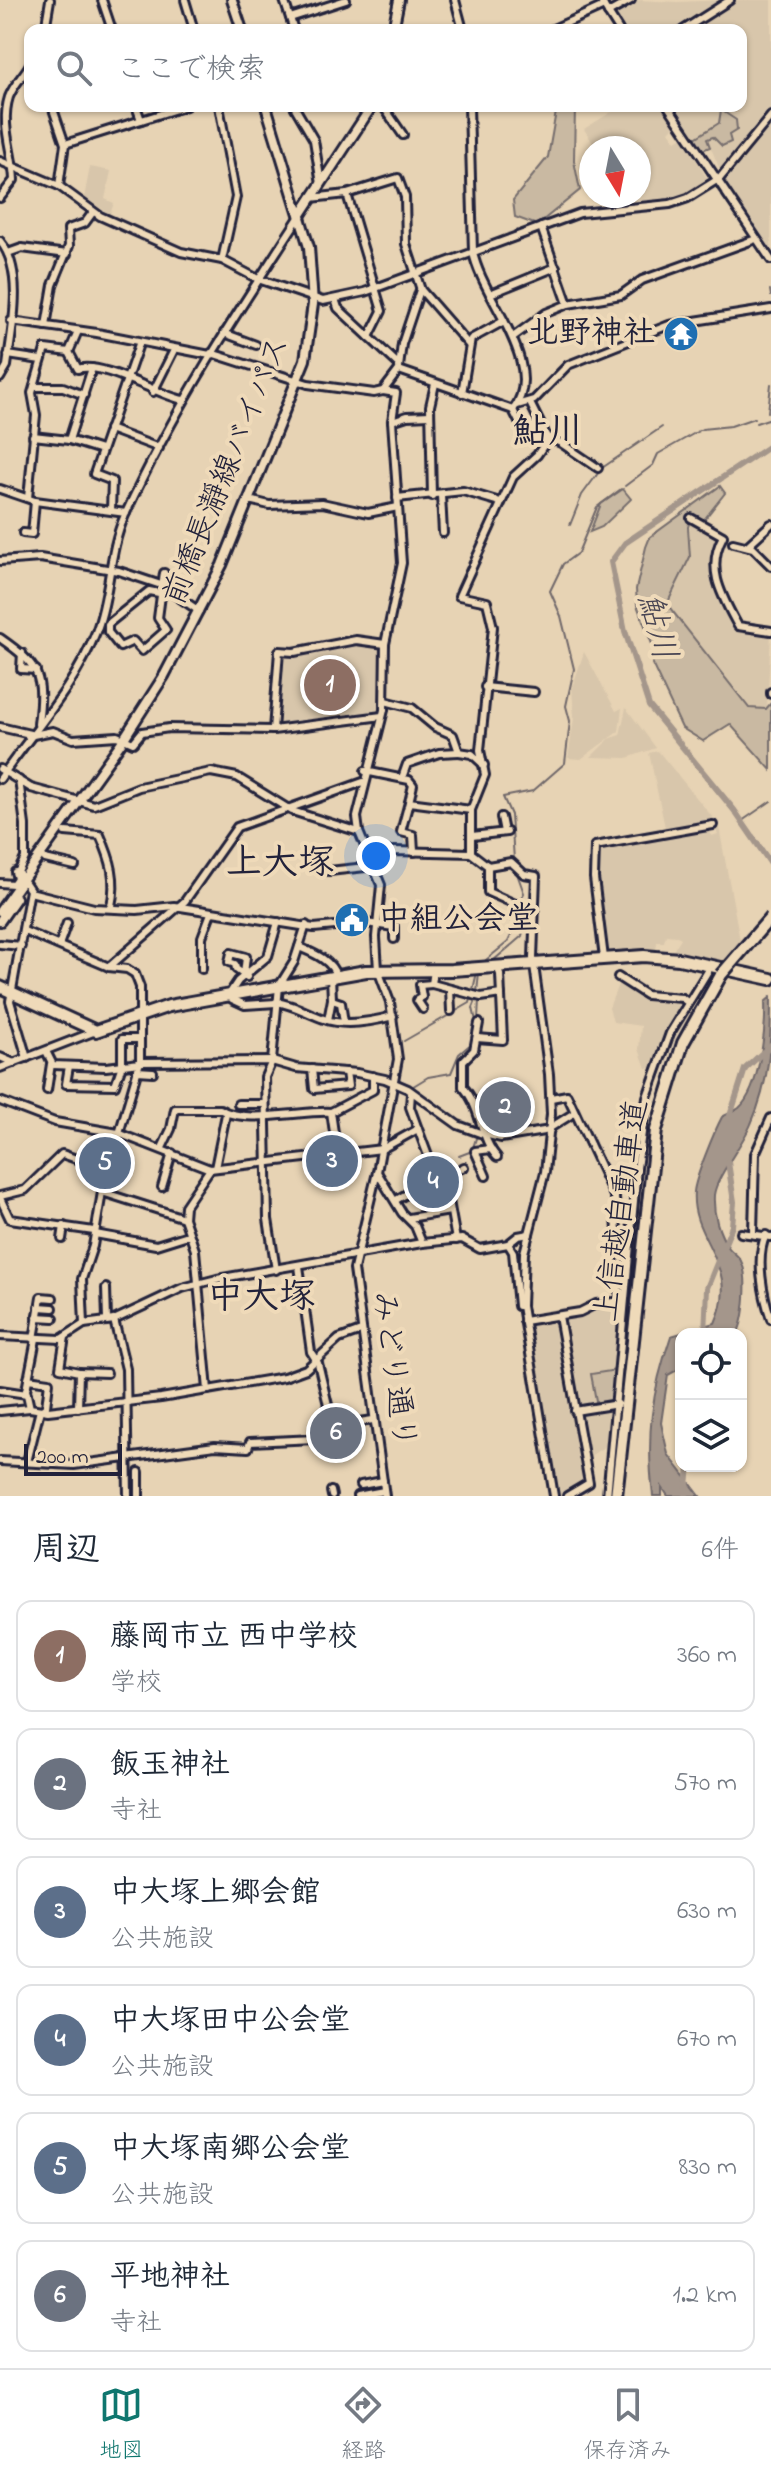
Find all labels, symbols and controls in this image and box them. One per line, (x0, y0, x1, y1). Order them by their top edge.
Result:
search box (24, 24, 747, 112)
icon: search (52, 46, 96, 90)
text: ここで検索 (116, 49, 266, 93)
north arrow (579, 136, 651, 208)
place label: 北野神社 (527, 311, 655, 358)
temple icon: 北野神社 (662, 315, 700, 353)
street label: 前橋長瀞線バイパス (152, 329, 304, 613)
district label: 鮎川 (512, 407, 584, 460)
water label: 鮎川 (622, 588, 688, 666)
pin: 1 (304, 655, 356, 715)
your location (356, 836, 396, 876)
district label: 上大塚 (226, 838, 334, 891)
place label: 中組公会堂 (378, 897, 538, 944)
public building icon: 中組公会堂 (333, 901, 371, 939)
pin: 2 (479, 1077, 531, 1137)
street label: 上信越自動車道 (584, 1097, 662, 1325)
pin: 3 (306, 1131, 358, 1191)
pin: 5 (79, 1133, 131, 1193)
pin: 4 (407, 1152, 459, 1212)
district label: 中大塚 (207, 1272, 315, 1325)
street label: みどり通り (358, 1288, 426, 1452)
map controls (675, 1328, 747, 1472)
button: locate (675, 1328, 747, 1400)
button: layers (675, 1400, 747, 1472)
pin: 6 (310, 1403, 362, 1463)
scale bar (24, 1440, 122, 1476)
text: 200 m (36, 1442, 89, 1474)
text: 周辺 (32, 1526, 100, 1576)
text: 6件 (702, 1532, 739, 1570)
text: 藤岡市立 西中学校 (110, 1616, 358, 1660)
text: 1 (56, 1637, 64, 1675)
text: 360 m (677, 1637, 737, 1675)
text: 学校 (110, 1665, 162, 1703)
text: 飯玉神社 (110, 1744, 230, 1788)
text: 2 (54, 1765, 66, 1803)
text: 570 m (674, 1765, 737, 1803)
text: 寺社 (110, 1793, 162, 1831)
text: 中大塚上郷会館 (110, 1872, 320, 1916)
text: 3 (55, 1893, 65, 1931)
text: 630 m (677, 1893, 737, 1931)
text: 公共施設 (110, 1921, 214, 1959)
text: 中大塚田中公会堂 (110, 2000, 350, 2044)
text: 4 (55, 2021, 65, 2059)
text: 670 m (677, 2021, 737, 2059)
text: 公共施設 (110, 2049, 214, 2087)
text: 中大塚南郷公会堂 (110, 2128, 350, 2172)
text: 5 (53, 2149, 67, 2187)
text: 830 m (679, 2149, 737, 2187)
text: 公共施設 (110, 2177, 214, 2215)
text: 平地神社 (110, 2256, 230, 2300)
text: 6 (54, 2277, 66, 2315)
text: 1.2 km (672, 2277, 737, 2315)
text: 寺社 (110, 2305, 162, 2343)
tab: 地図 (99, 2383, 143, 2468)
tab: 経路 (341, 2383, 386, 2468)
tab: 保存済み (584, 2383, 672, 2468)

